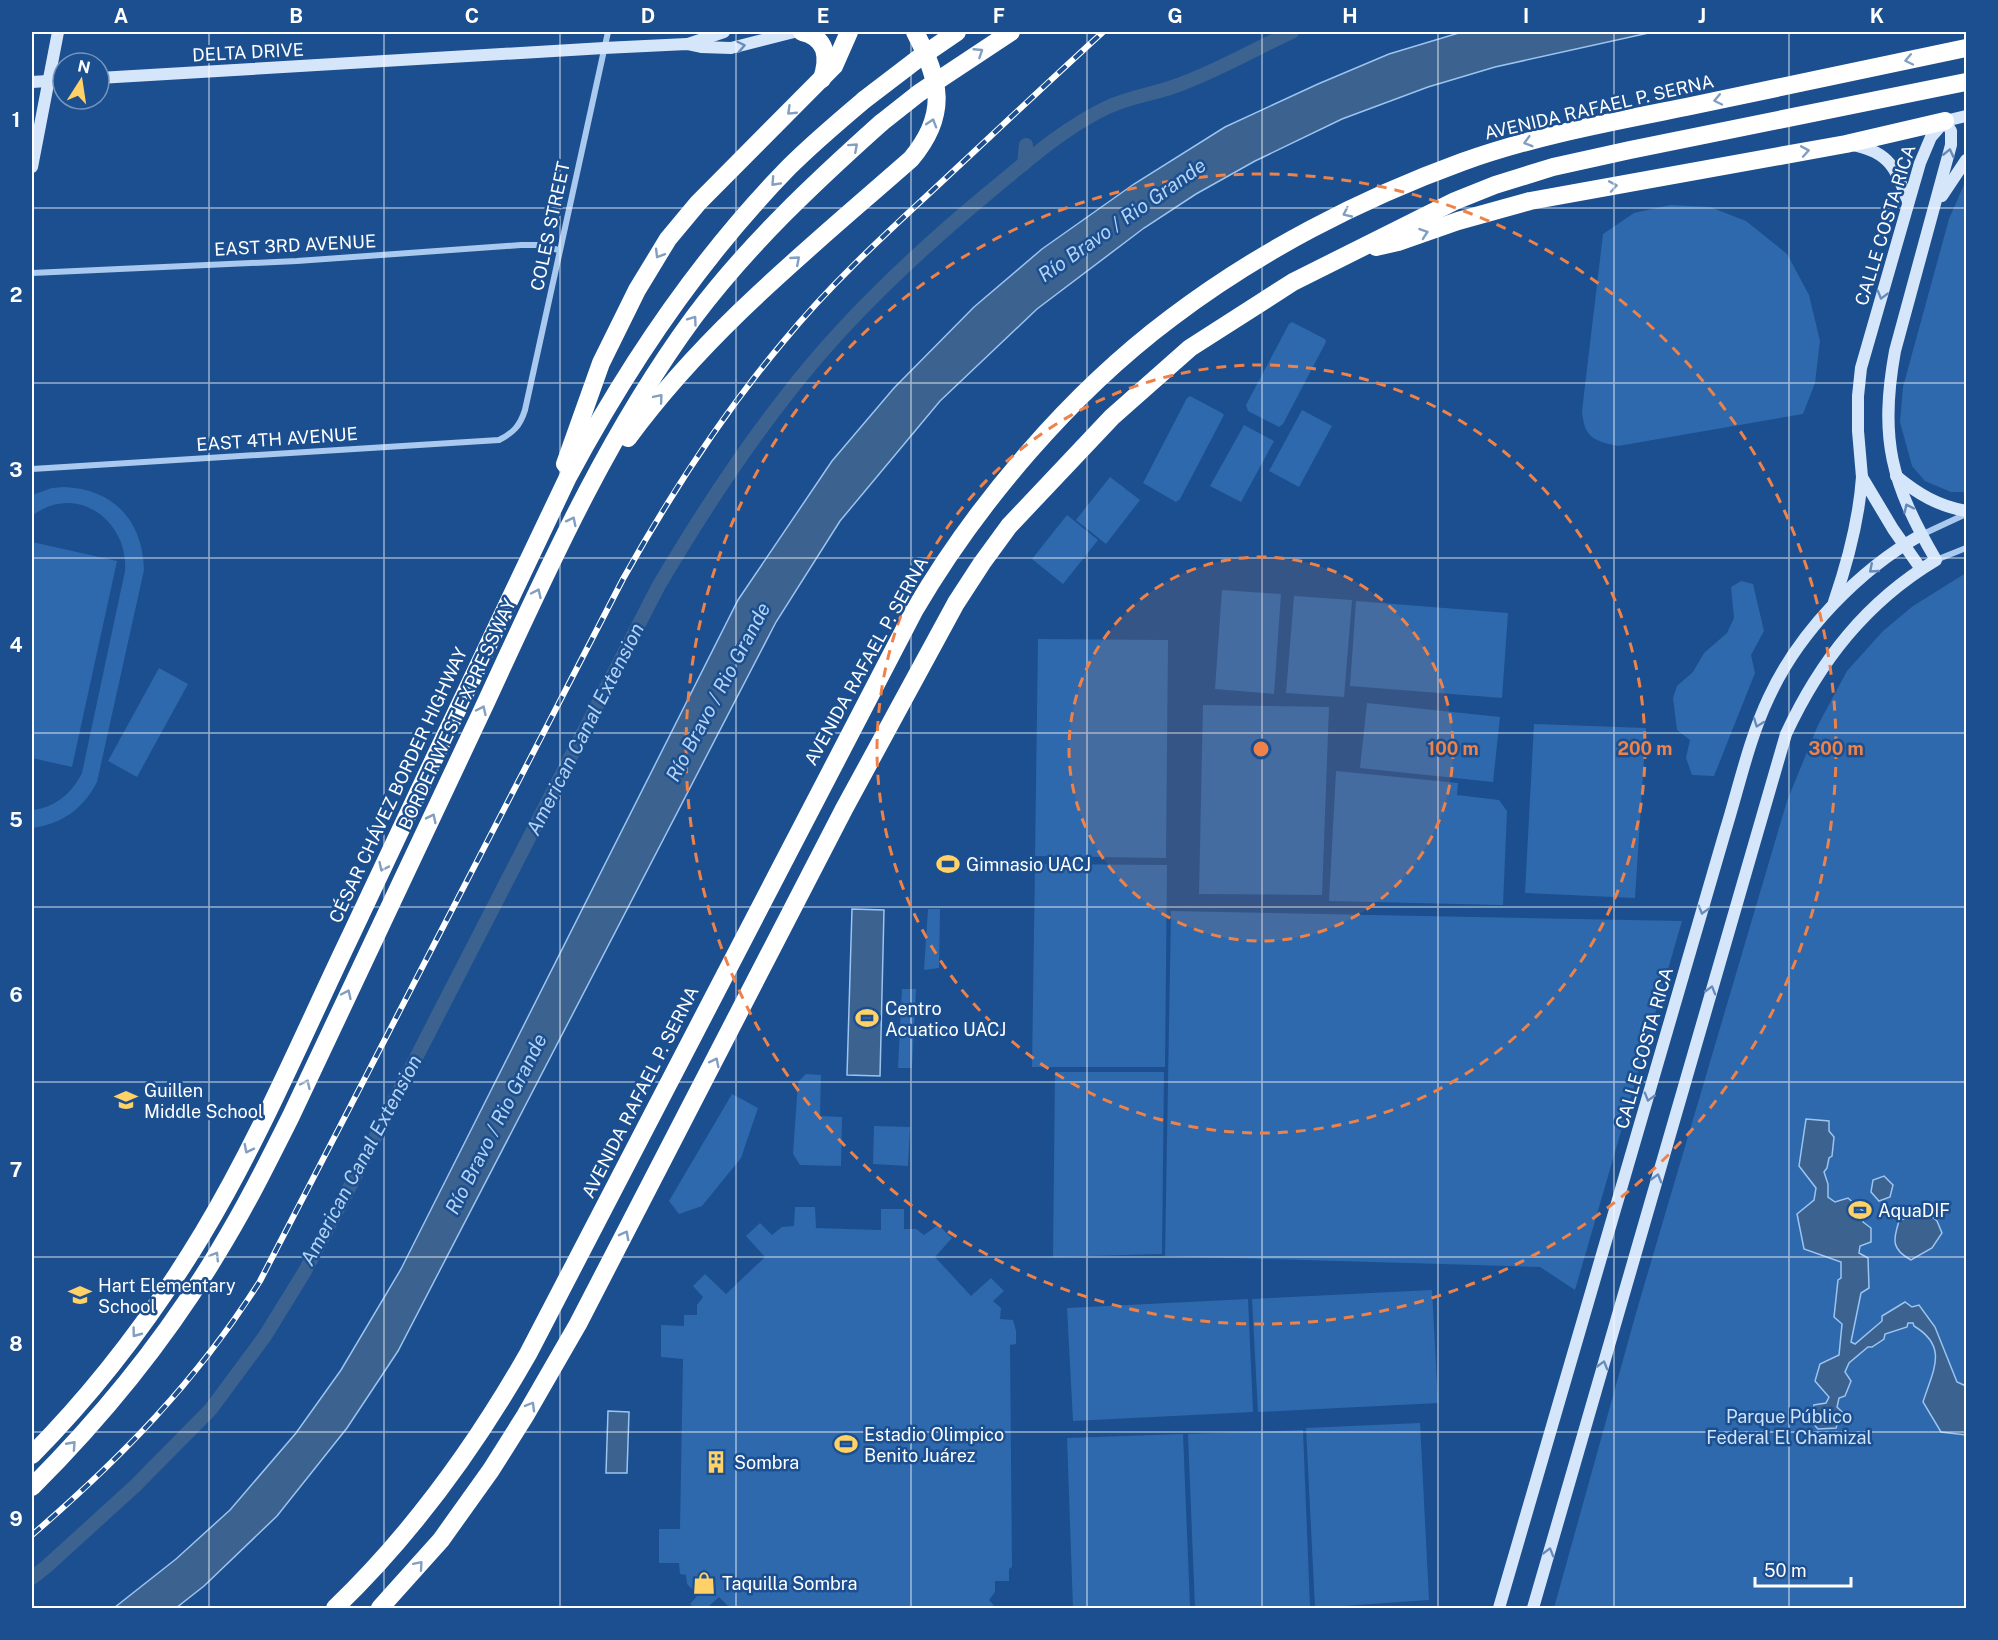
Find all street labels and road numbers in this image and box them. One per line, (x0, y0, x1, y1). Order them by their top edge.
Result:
street label: DELTA DRIVE (192, 39, 304, 65)
street label: AVENIDA RAFAEL P. SERNA (1482, 70, 1716, 144)
street label: CALLE COSTA RICA (1851, 142, 1920, 308)
street label: COLES STREET (526, 159, 574, 293)
street label: EAST 3RD AVENUE (213, 230, 377, 260)
street label: EAST 4TH AVENUE (196, 423, 358, 455)
street label: AVENIDA RAFAEL P. SERNA (800, 553, 932, 769)
street label: BORDER WEST EXPRESSWAY (394, 595, 520, 833)
street label: CÉSAR CHÁVEZ BORDER HIGHWAY (324, 643, 471, 926)
street label: CALLE COSTA RICA (1611, 965, 1677, 1131)
street label: AVENIDA RAFAEL P. SERNA (577, 982, 703, 1201)

